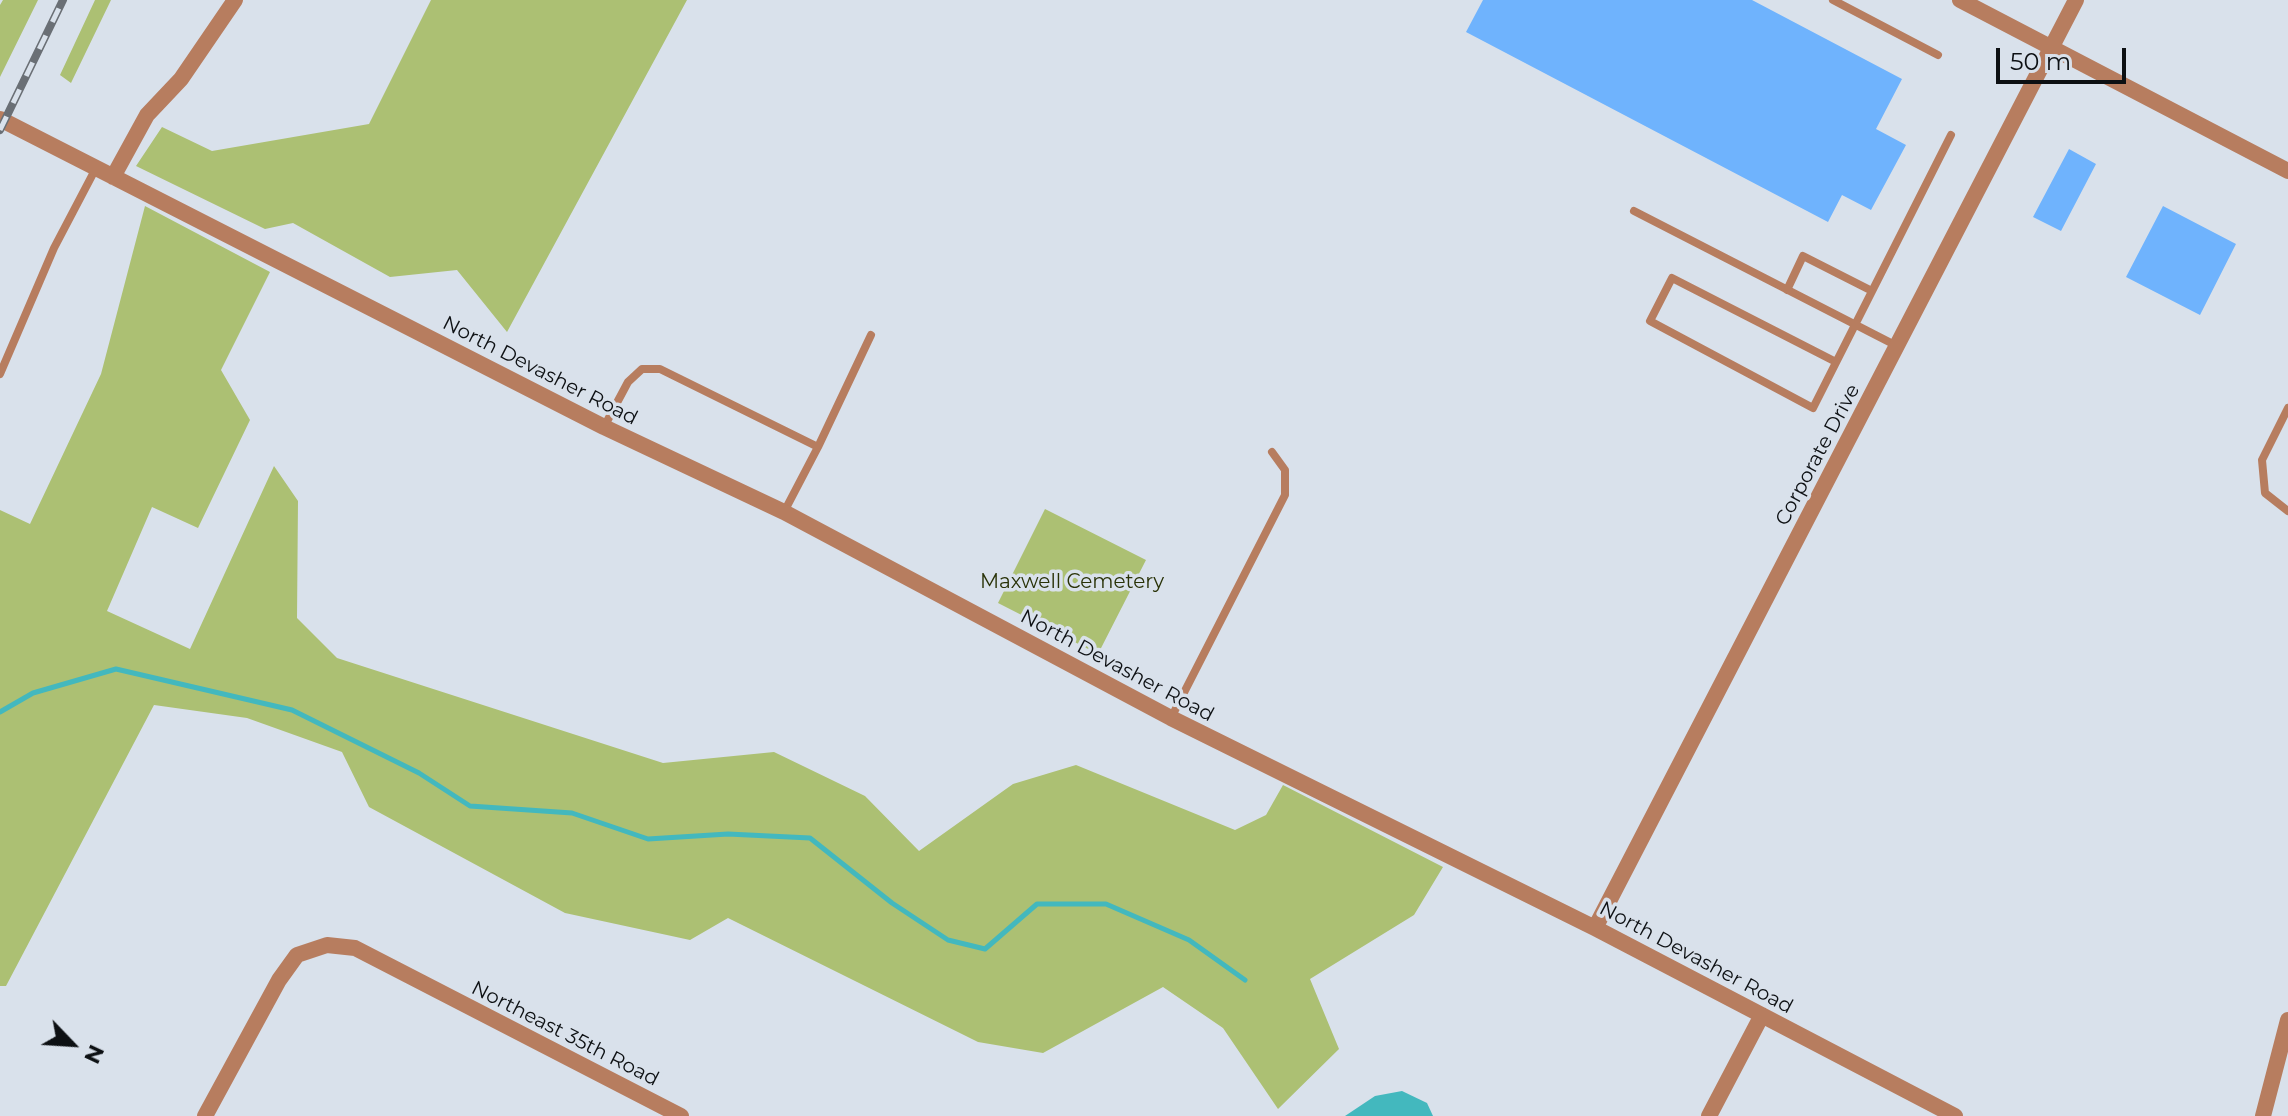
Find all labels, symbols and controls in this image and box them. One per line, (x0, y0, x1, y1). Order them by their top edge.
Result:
scale bar (2000, 32, 2130, 82)
text: 50 m (2010, 47, 2071, 76)
street label: North Devasher Road (439, 311, 641, 431)
street label: Corporate Drive (1771, 380, 1865, 530)
park label: Maxwell Cemetery (980, 570, 1164, 594)
street label: North Devasher Road (1016, 605, 1218, 727)
street label: North Devasher Road (1595, 897, 1797, 1019)
street label: Northeast 35th Road (467, 976, 663, 1092)
north arrow (32, 1004, 112, 1084)
text: N (78, 1041, 110, 1068)

